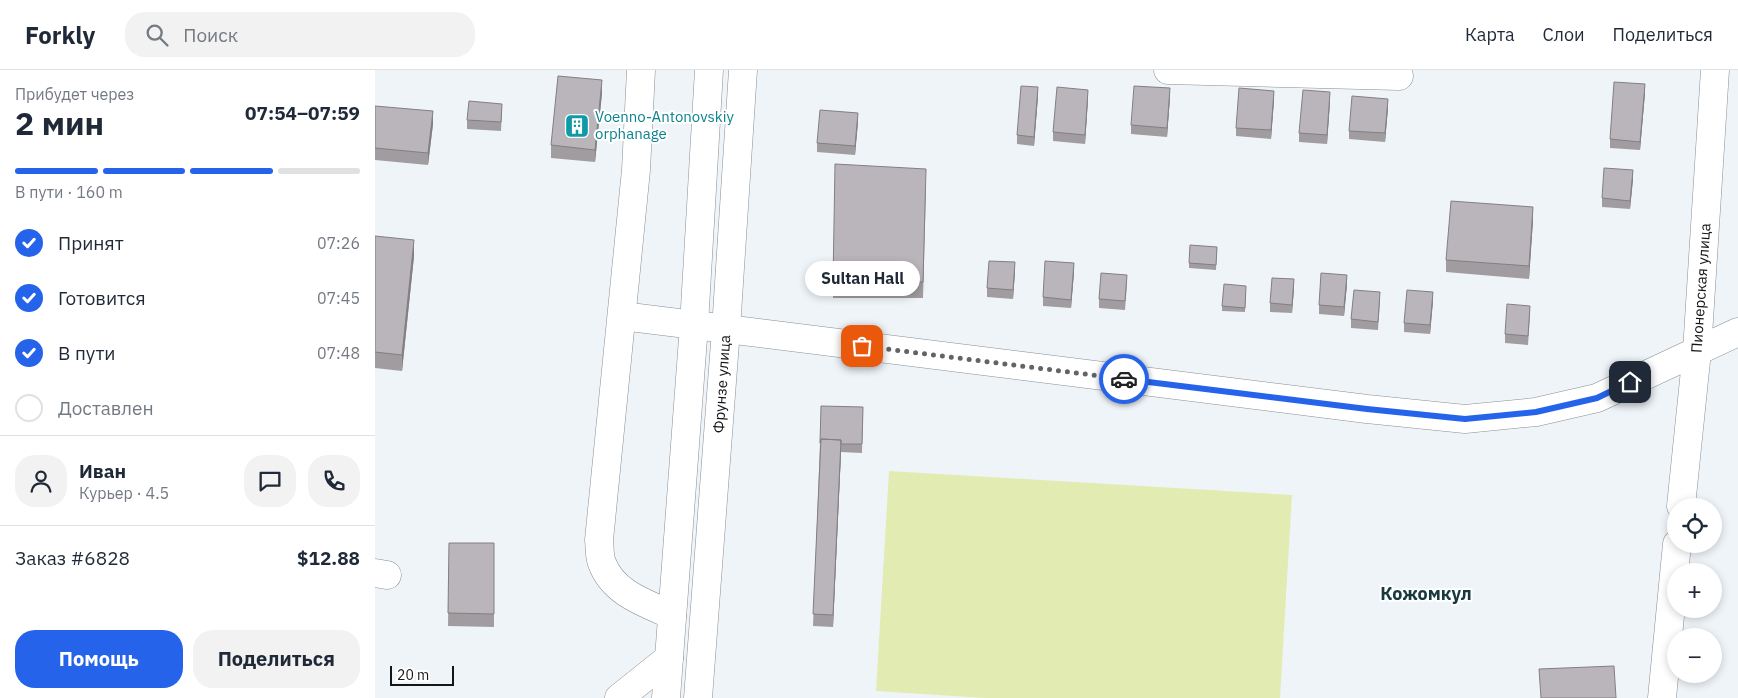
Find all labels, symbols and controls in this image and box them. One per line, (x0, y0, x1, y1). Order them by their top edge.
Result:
search box (125, 12, 475, 57)
text: Forkly (25, 19, 95, 51)
icon: search (143, 21, 171, 49)
text: Поиск (183, 23, 238, 47)
text: Карта (1465, 23, 1515, 46)
text: Слои (1543, 23, 1585, 46)
text: Поделиться (1613, 23, 1713, 46)
text: Прибудет через (15, 84, 134, 104)
text: 07:54–07:59 (245, 101, 360, 125)
text: 2 мин (15, 102, 104, 144)
place label: Voenno-Antonovskiy orphanage (595, 107, 734, 143)
building icon: Voenno-Antonovskiy orphanage (564, 113, 590, 139)
text: В пути · 160 m (15, 182, 123, 202)
street label: Пионерская улица (1686, 222, 1715, 354)
icon: check (15, 229, 43, 257)
text: Принят (58, 231, 124, 255)
text: 07:26 (317, 233, 360, 253)
callout: Sultan Hall (805, 261, 919, 296)
text: Sultan Hall (821, 268, 904, 288)
icon: check (15, 284, 43, 312)
text: Готовится (58, 286, 146, 310)
text: 07:45 (317, 288, 360, 308)
pin (841, 325, 883, 367)
icon: bag (848, 332, 876, 360)
street label: Фрунзе улица (709, 334, 734, 434)
icon: check (15, 339, 43, 367)
text: В пути (58, 341, 116, 365)
text: 07:48 (317, 343, 360, 363)
courier (1099, 354, 1149, 404)
pin (1609, 361, 1651, 403)
icon: car (1110, 365, 1138, 393)
icon: home (1616, 368, 1644, 396)
text: Доставлен (58, 396, 154, 420)
button: person (15, 455, 67, 507)
button: chat (244, 455, 296, 507)
button: phone (308, 455, 360, 507)
text: Иван (79, 459, 126, 483)
text: Курьер · 4.5 (79, 483, 169, 503)
map controls (1667, 498, 1722, 683)
button: locate (1667, 498, 1722, 553)
text: Заказ #6828 (15, 546, 130, 570)
text: $12.88 (297, 546, 360, 570)
button: + (1667, 563, 1722, 618)
district label: Кожомкул (1380, 582, 1472, 605)
button: − (1667, 628, 1722, 683)
button: Помощь (15, 630, 183, 688)
button: Поделиться (193, 630, 360, 688)
scale bar (390, 663, 454, 686)
text: 20 m (397, 666, 429, 684)

